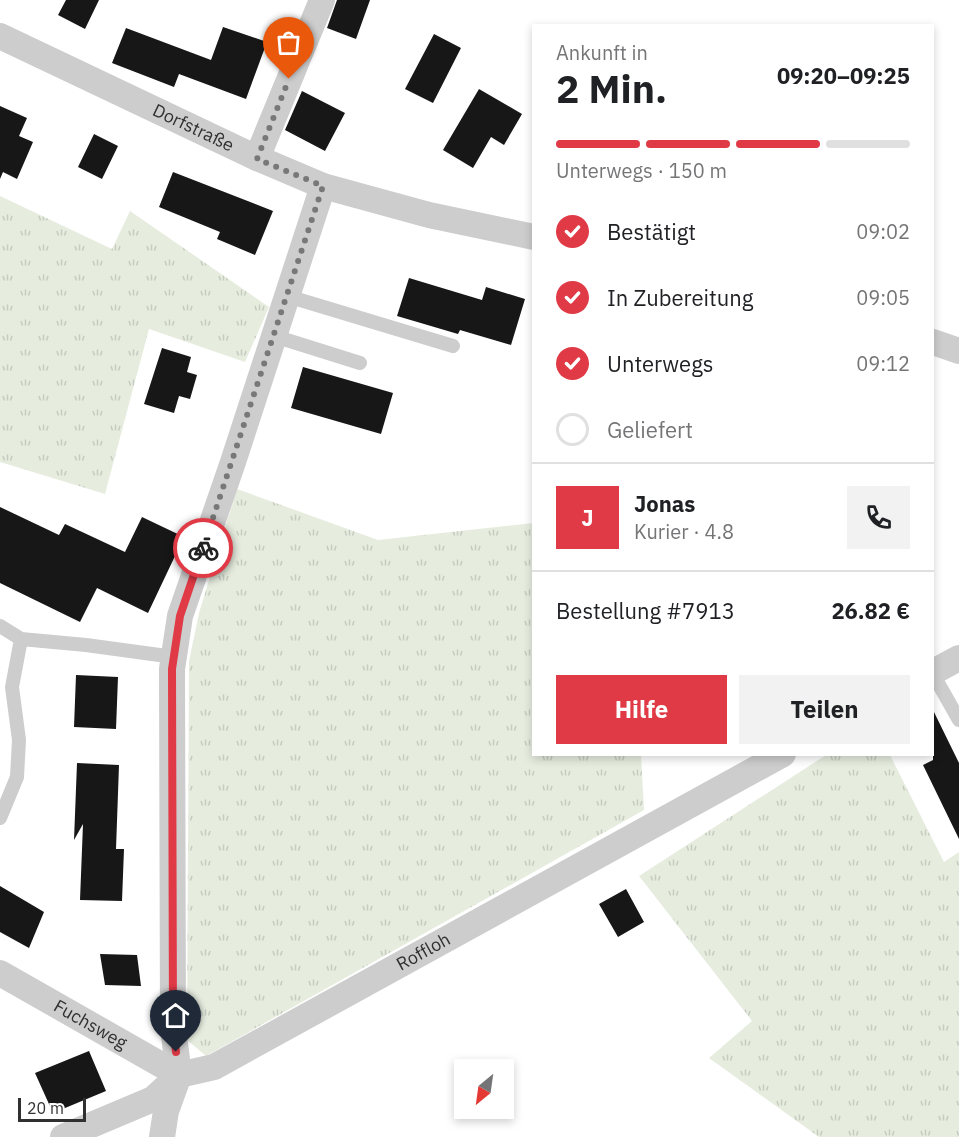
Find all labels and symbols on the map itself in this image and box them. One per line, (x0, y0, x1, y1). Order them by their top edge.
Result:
pin (263, 17, 314, 79)
street label: Dorfstraße (149, 98, 238, 156)
courier (173, 518, 233, 578)
street label: Roffloh (392, 927, 454, 975)
pin (150, 990, 201, 1052)
street label: Fuchsweg (50, 994, 132, 1054)
north arrow (454, 1059, 514, 1119)
scale bar (18, 1095, 86, 1122)

